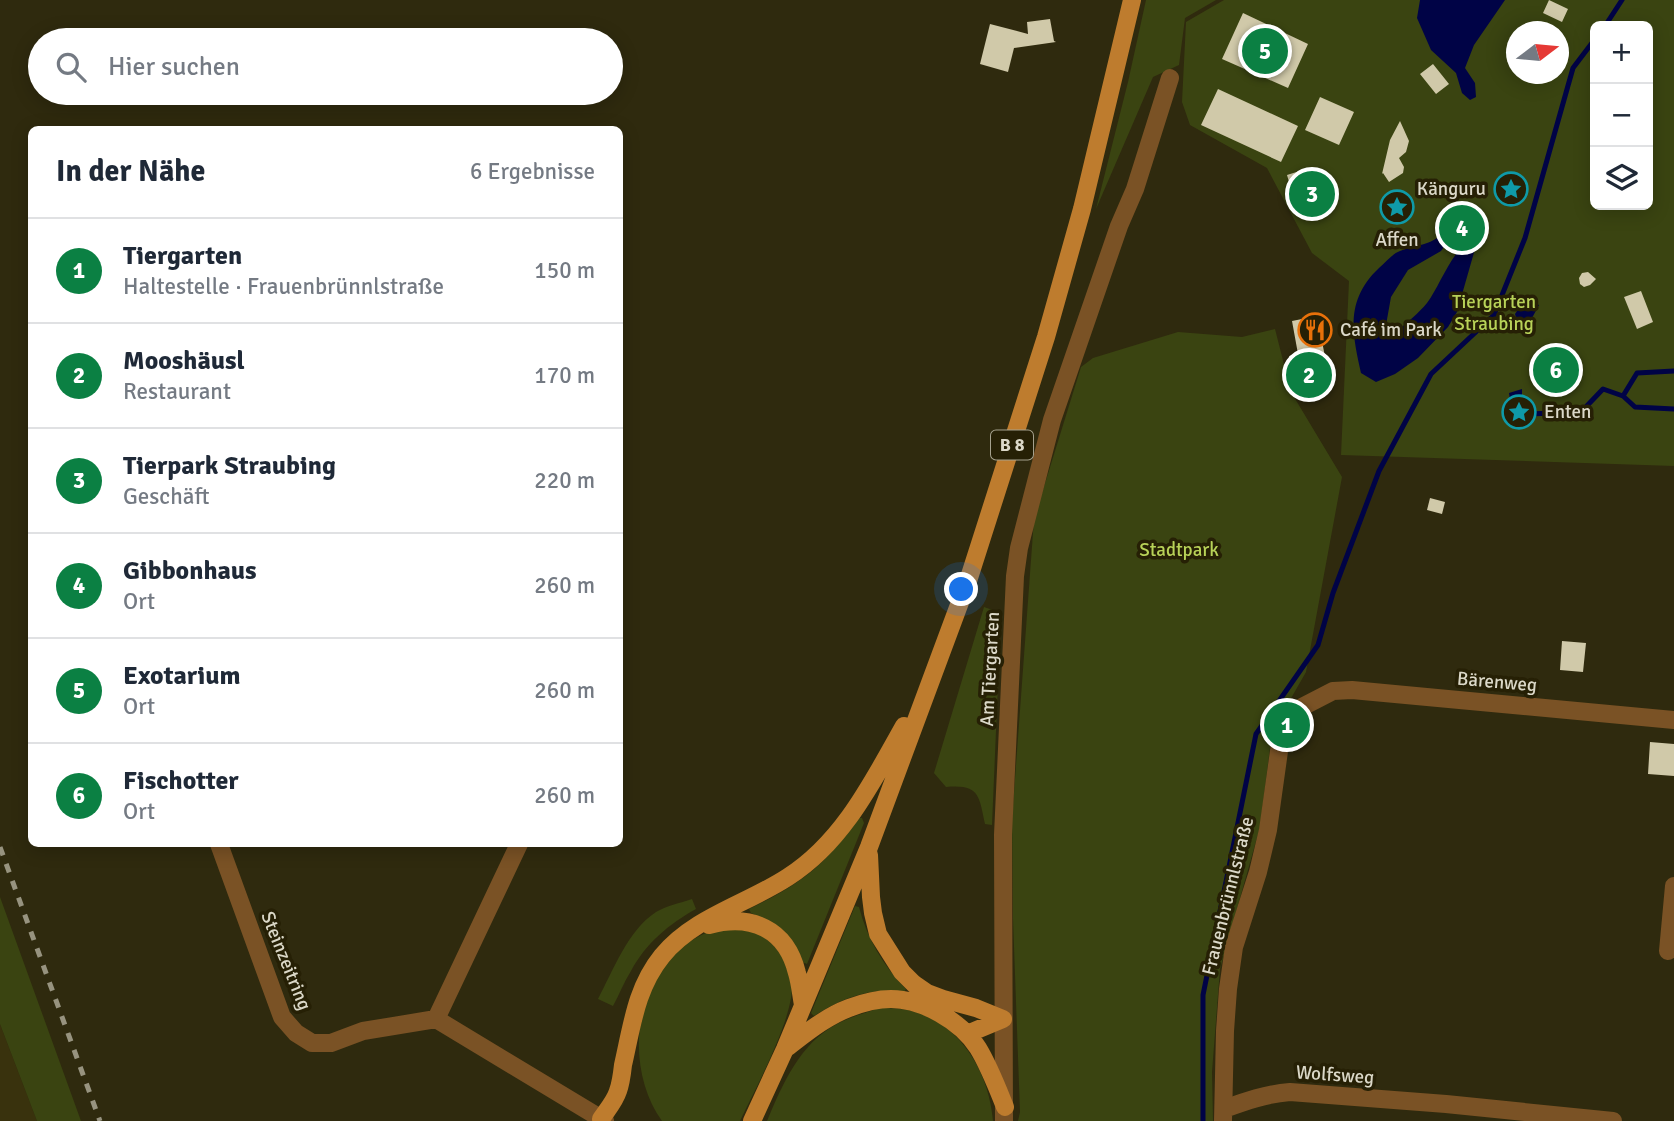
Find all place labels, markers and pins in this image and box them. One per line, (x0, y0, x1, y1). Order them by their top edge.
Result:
pin: 5 (1242, 25, 1288, 77)
pin: 3 (1289, 168, 1335, 220)
place icon: Känguru (1492, 170, 1530, 208)
place label: Känguru (1417, 177, 1486, 201)
place icon: Affen (1378, 188, 1416, 226)
pin: 4 (1439, 202, 1485, 254)
place label: Affen (1375, 228, 1419, 252)
restaurant icon: Café im Park (1296, 311, 1334, 349)
place label: Café im Park (1340, 318, 1442, 342)
pin: 6 (1533, 344, 1579, 396)
pin: 2 (1286, 349, 1332, 401)
place icon: Enten (1500, 393, 1538, 431)
place label: Enten (1544, 400, 1591, 424)
pin: 1 (1264, 699, 1310, 751)

